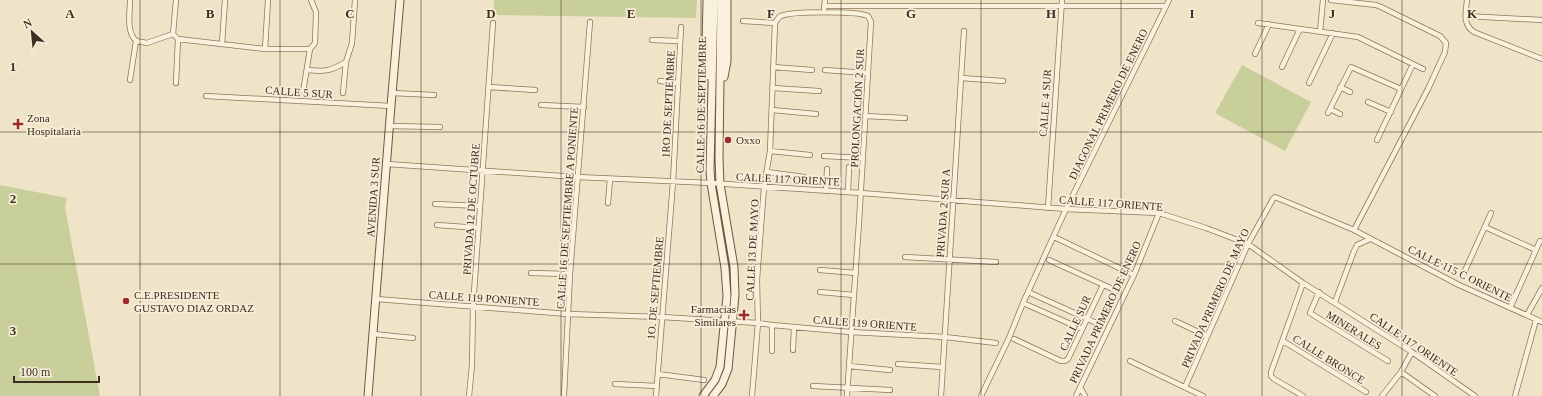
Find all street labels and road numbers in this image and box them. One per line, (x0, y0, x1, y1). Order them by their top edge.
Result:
street label: DIAGONAL PRIMERO DE ENERO (1066, 27, 1150, 181)
street label: CALLE 16 DE SEPTIEMBRE (694, 36, 708, 173)
street label: PROLONGACIÓN 2 SUR (848, 48, 866, 168)
street label: 1RO DE SEPTIEMBRE (659, 49, 677, 158)
street label: CALLE 4 SUR (1037, 68, 1053, 137)
street label: CALLE 5 SUR (265, 84, 334, 100)
street label: CALLE 16 DE SEPTIEMBRE A PONIENTE (554, 106, 580, 309)
street label: PRIVADA 12 DE OCTUBRE (460, 142, 482, 275)
street label: AVENIDA 3 SUR (364, 156, 382, 238)
street label: PRIVADA 2 SUR A (934, 168, 952, 258)
street label: CALLE 117 ORIENTE (736, 170, 841, 188)
street label: CALLE 117 ORIENTE (1059, 193, 1164, 213)
street label: CALLE 13 DE MAYO (743, 199, 761, 301)
street label: PRIVADA PRIMERO DE MAYO (1179, 226, 1251, 370)
street label: 1O. DE SEPTIEMBRE (645, 236, 666, 340)
street label: PRIVADA PRIMERO DE ENERO (1067, 239, 1143, 385)
street label: CALLE 115 C ORIENTE (1406, 243, 1514, 304)
street label: CALLE 119 PONIENTE (428, 288, 540, 308)
street label: CALLE SUR (1057, 293, 1093, 353)
street label: MINERALES (1324, 308, 1384, 352)
street label: CALLE 117 ORIENTE (1368, 310, 1461, 378)
street label: CALLE 119 ORIENTE (813, 313, 918, 333)
street label: CALLE BRONCE (1291, 332, 1368, 386)

